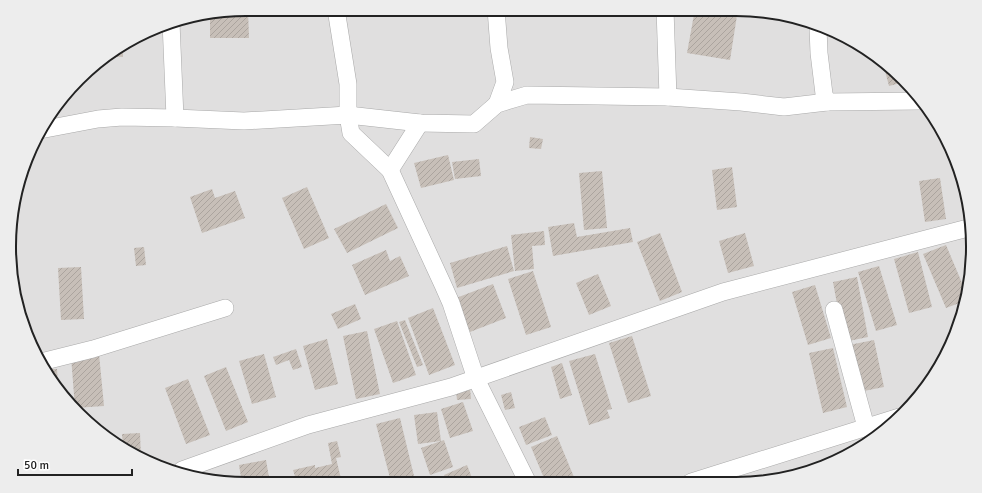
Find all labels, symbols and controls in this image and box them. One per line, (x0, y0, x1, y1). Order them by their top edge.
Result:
scale bar (18, 451, 132, 477)
text: 50 m (24, 458, 49, 473)

